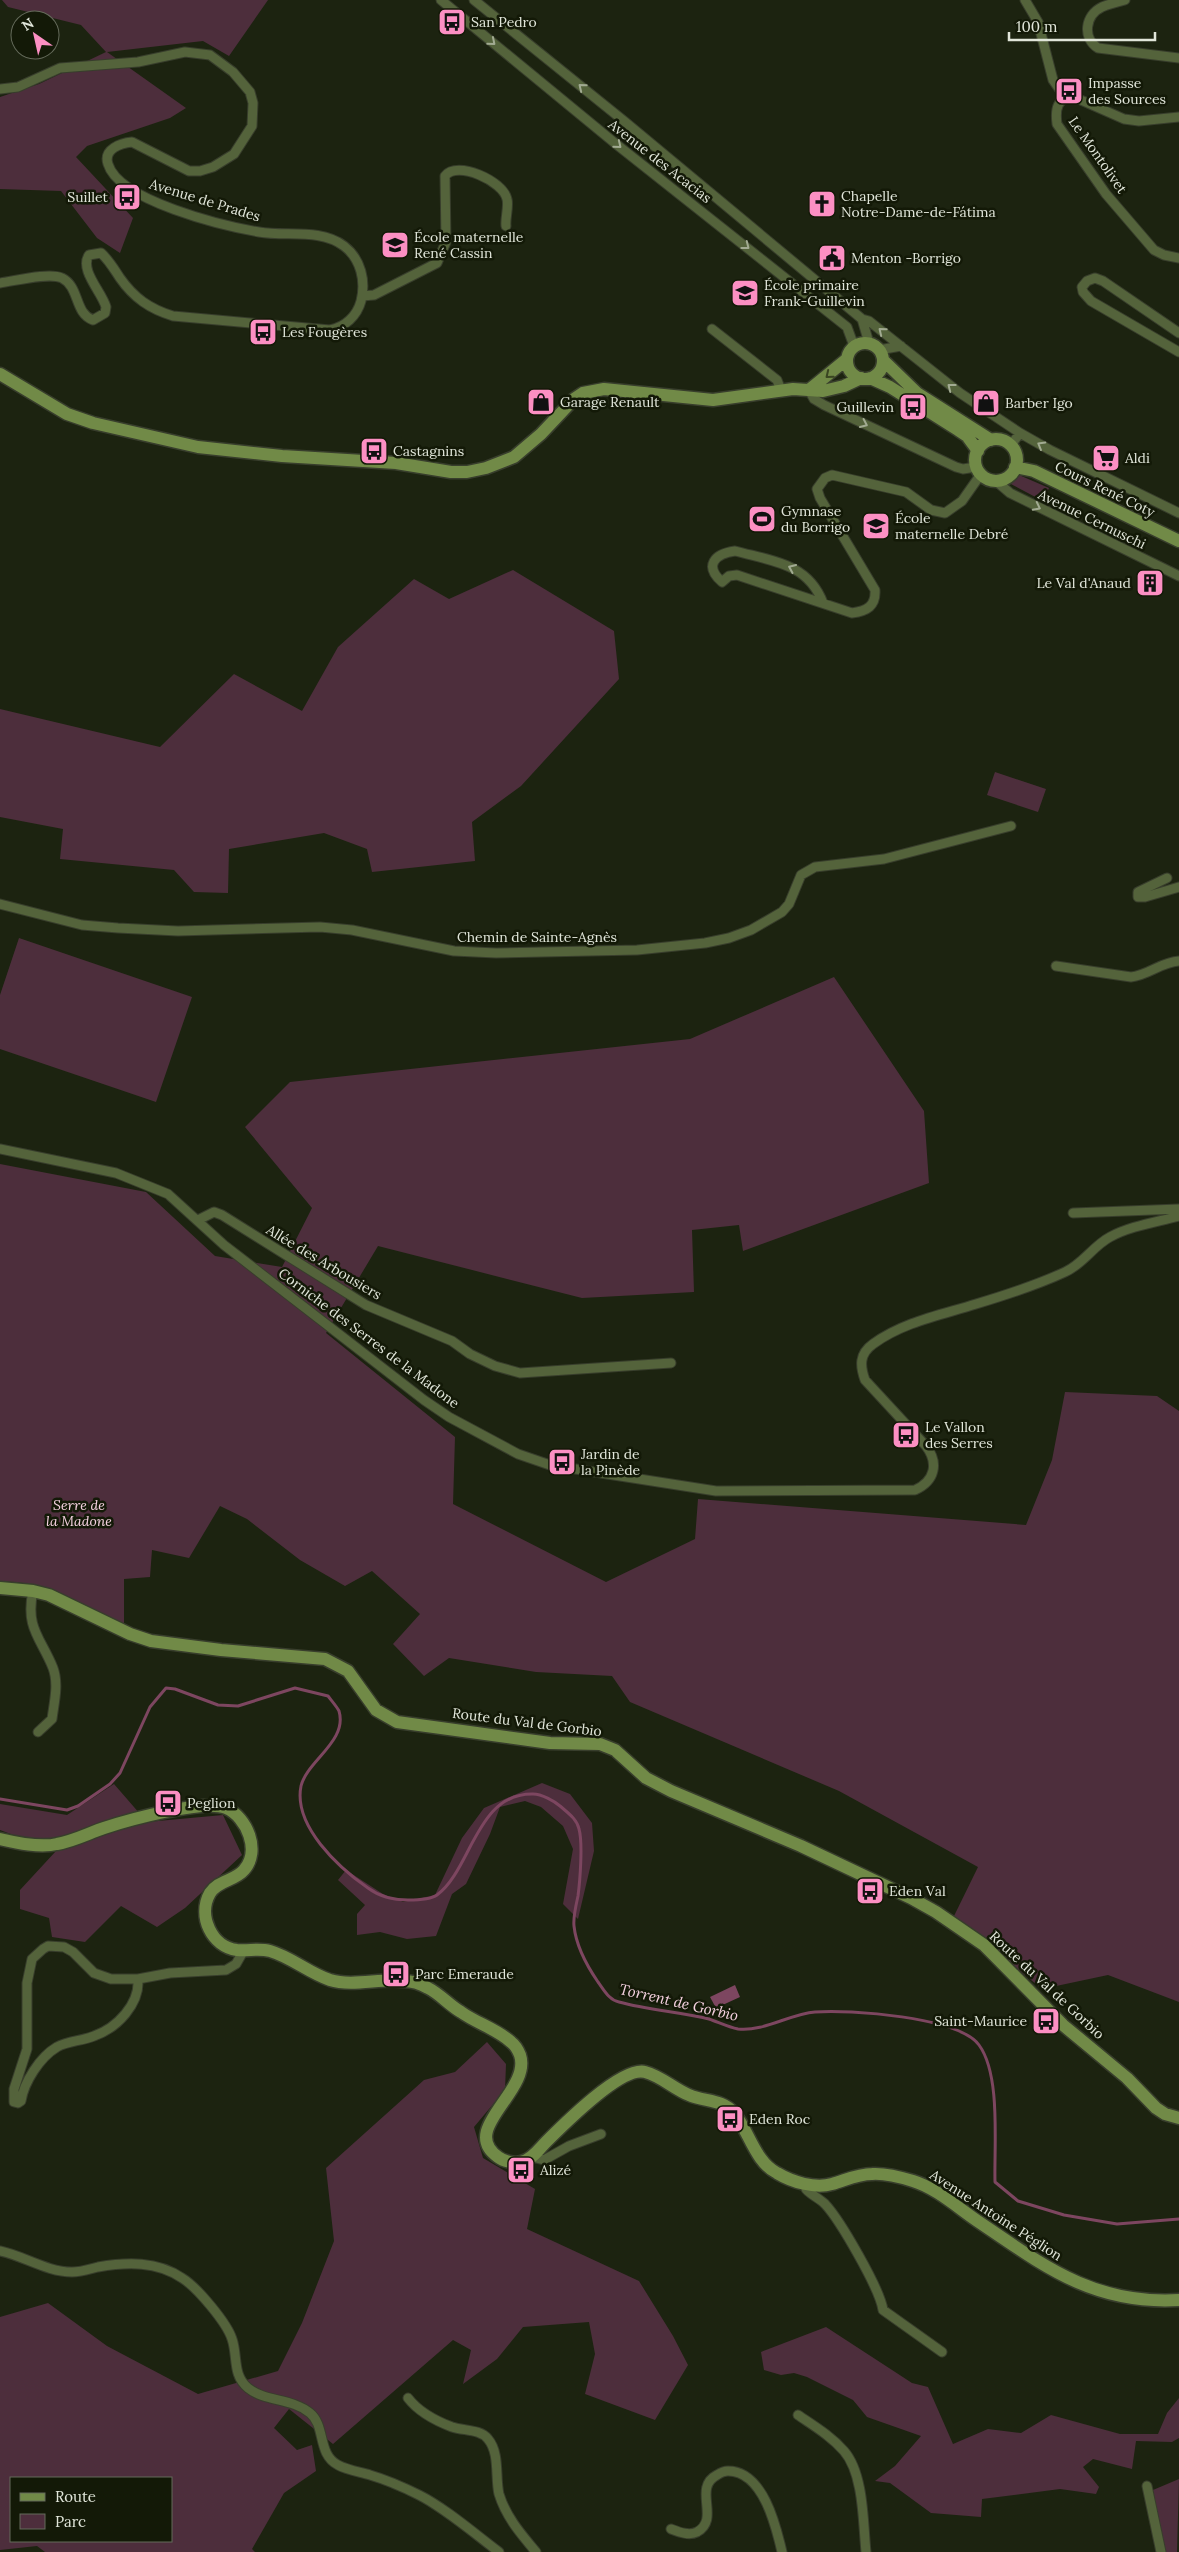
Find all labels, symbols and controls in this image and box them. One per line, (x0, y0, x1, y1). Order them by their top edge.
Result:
bus stop icon: San Pedro (437, 7, 467, 37)
north arrow (10, 10, 60, 60)
scale bar (1009, 10, 1155, 42)
place label: San Pedro (471, 13, 537, 31)
text: N (18, 14, 37, 35)
text: 100 m (1016, 17, 1057, 36)
one-way arrow (487, 37, 496, 46)
place label: Impasse des Sources (1088, 74, 1166, 108)
bus stop icon: Impasse des Sources (1054, 76, 1084, 106)
one-way arrow (579, 84, 588, 92)
street label: Le Montolivet (1065, 113, 1131, 197)
street label: Avenue des Acacias (604, 115, 715, 207)
one-way arrow (612, 140, 621, 148)
street label: Avenue de Prades (146, 174, 263, 225)
bus stop icon: Suillet (112, 182, 142, 212)
place label: Chapelle Notre-Dame-de-Fátima (841, 187, 996, 221)
place label: Suillet (67, 188, 109, 206)
church icon: Chapelle Notre-Dame-de-Fátima (807, 189, 837, 219)
place label: École maternelle René Cassin (414, 228, 524, 262)
school or university icon: École maternelle René Cassin (380, 230, 410, 260)
one-way arrow (740, 240, 749, 249)
public building icon: Menton -Borrigo (817, 243, 847, 273)
place label: Menton -Borrigo (851, 249, 961, 267)
place label: École primaire Frank-Guillevin (764, 276, 865, 310)
school or university icon: École primaire Frank-Guillevin (730, 278, 760, 308)
bus stop icon: Les Fougères (248, 317, 278, 347)
place label: Les Fougères (282, 323, 367, 341)
one-way arrow (879, 329, 888, 337)
one-way arrow (825, 369, 834, 378)
one-way arrow (948, 384, 957, 392)
shop icon: Garage Renault (526, 387, 556, 417)
shop icon: Barber Igo (971, 388, 1001, 418)
bus stop icon: Guillevin (898, 392, 928, 422)
place label: Garage Renault (560, 393, 660, 411)
place label: Barber Igo (1005, 394, 1073, 412)
place label: Guillevin (836, 398, 894, 416)
one-way arrow (859, 418, 868, 429)
bus stop icon: Castagnins (359, 436, 389, 466)
place label: Castagnins (393, 442, 464, 460)
one-way arrow (1037, 442, 1046, 452)
supermarket icon: Aldi (1091, 443, 1121, 473)
place label: Aldi (1124, 449, 1150, 467)
street label: Cours René Coty (1052, 457, 1159, 521)
street label: Avenue Cernuschi (1034, 485, 1149, 553)
one-way arrow (1032, 501, 1041, 511)
place label: Gymnase du Borrigo (781, 502, 850, 536)
sports icon: Gymnase du Borrigo (747, 504, 777, 534)
place label: École maternelle Debré (895, 509, 1009, 543)
school or university icon: École maternelle Debré (861, 511, 891, 541)
one-way arrow (788, 564, 797, 575)
building icon: Le Val d'Anaud (1135, 568, 1165, 598)
place label: Le Val d'Anaud (1036, 574, 1131, 592)
street label: Chemin de Sainte-Agnès (457, 928, 617, 946)
street label: Allée des Arbousiers (262, 1220, 385, 1304)
street label: Corniche des Serres de la Madone (275, 1264, 463, 1412)
place label: Le Vallon des Serres (925, 1418, 993, 1452)
bus stop icon: Le Vallon des Serres (891, 1420, 921, 1450)
place label: Jardin de la Pinède (580, 1445, 641, 1479)
bus stop icon: Jardin de la Pinède (547, 1447, 577, 1477)
park label: Serre de la Madone (46, 1496, 112, 1530)
street label: Route du Val de Gorbio (451, 1704, 603, 1740)
bus stop icon: Peglion (153, 1788, 183, 1818)
place label: Peglion (187, 1794, 236, 1812)
bus stop icon: Eden Val (855, 1876, 885, 1906)
place label: Eden Val (889, 1882, 946, 1900)
street label: Route du Val de Gorbio (986, 1927, 1108, 2043)
bus stop icon: Parc Emeraude (381, 1959, 411, 1989)
place label: Parc Emeraude (415, 1965, 514, 1983)
water label: Torrent de Gorbio (618, 1979, 741, 2025)
bus stop icon: Saint-Maurice (1031, 2006, 1061, 2036)
place label: Saint-Maurice (934, 2012, 1027, 2030)
bus stop icon: Eden Roc (715, 2104, 745, 2134)
place label: Eden Roc (749, 2110, 810, 2128)
bus stop icon: Alizé (506, 2155, 536, 2185)
place label: Alizé (539, 2161, 572, 2179)
street label: Avenue Antoine Péglion (926, 2165, 1066, 2265)
legend (10, 2477, 172, 2542)
text: Route (55, 2487, 96, 2506)
text: Parc (55, 2512, 86, 2531)

